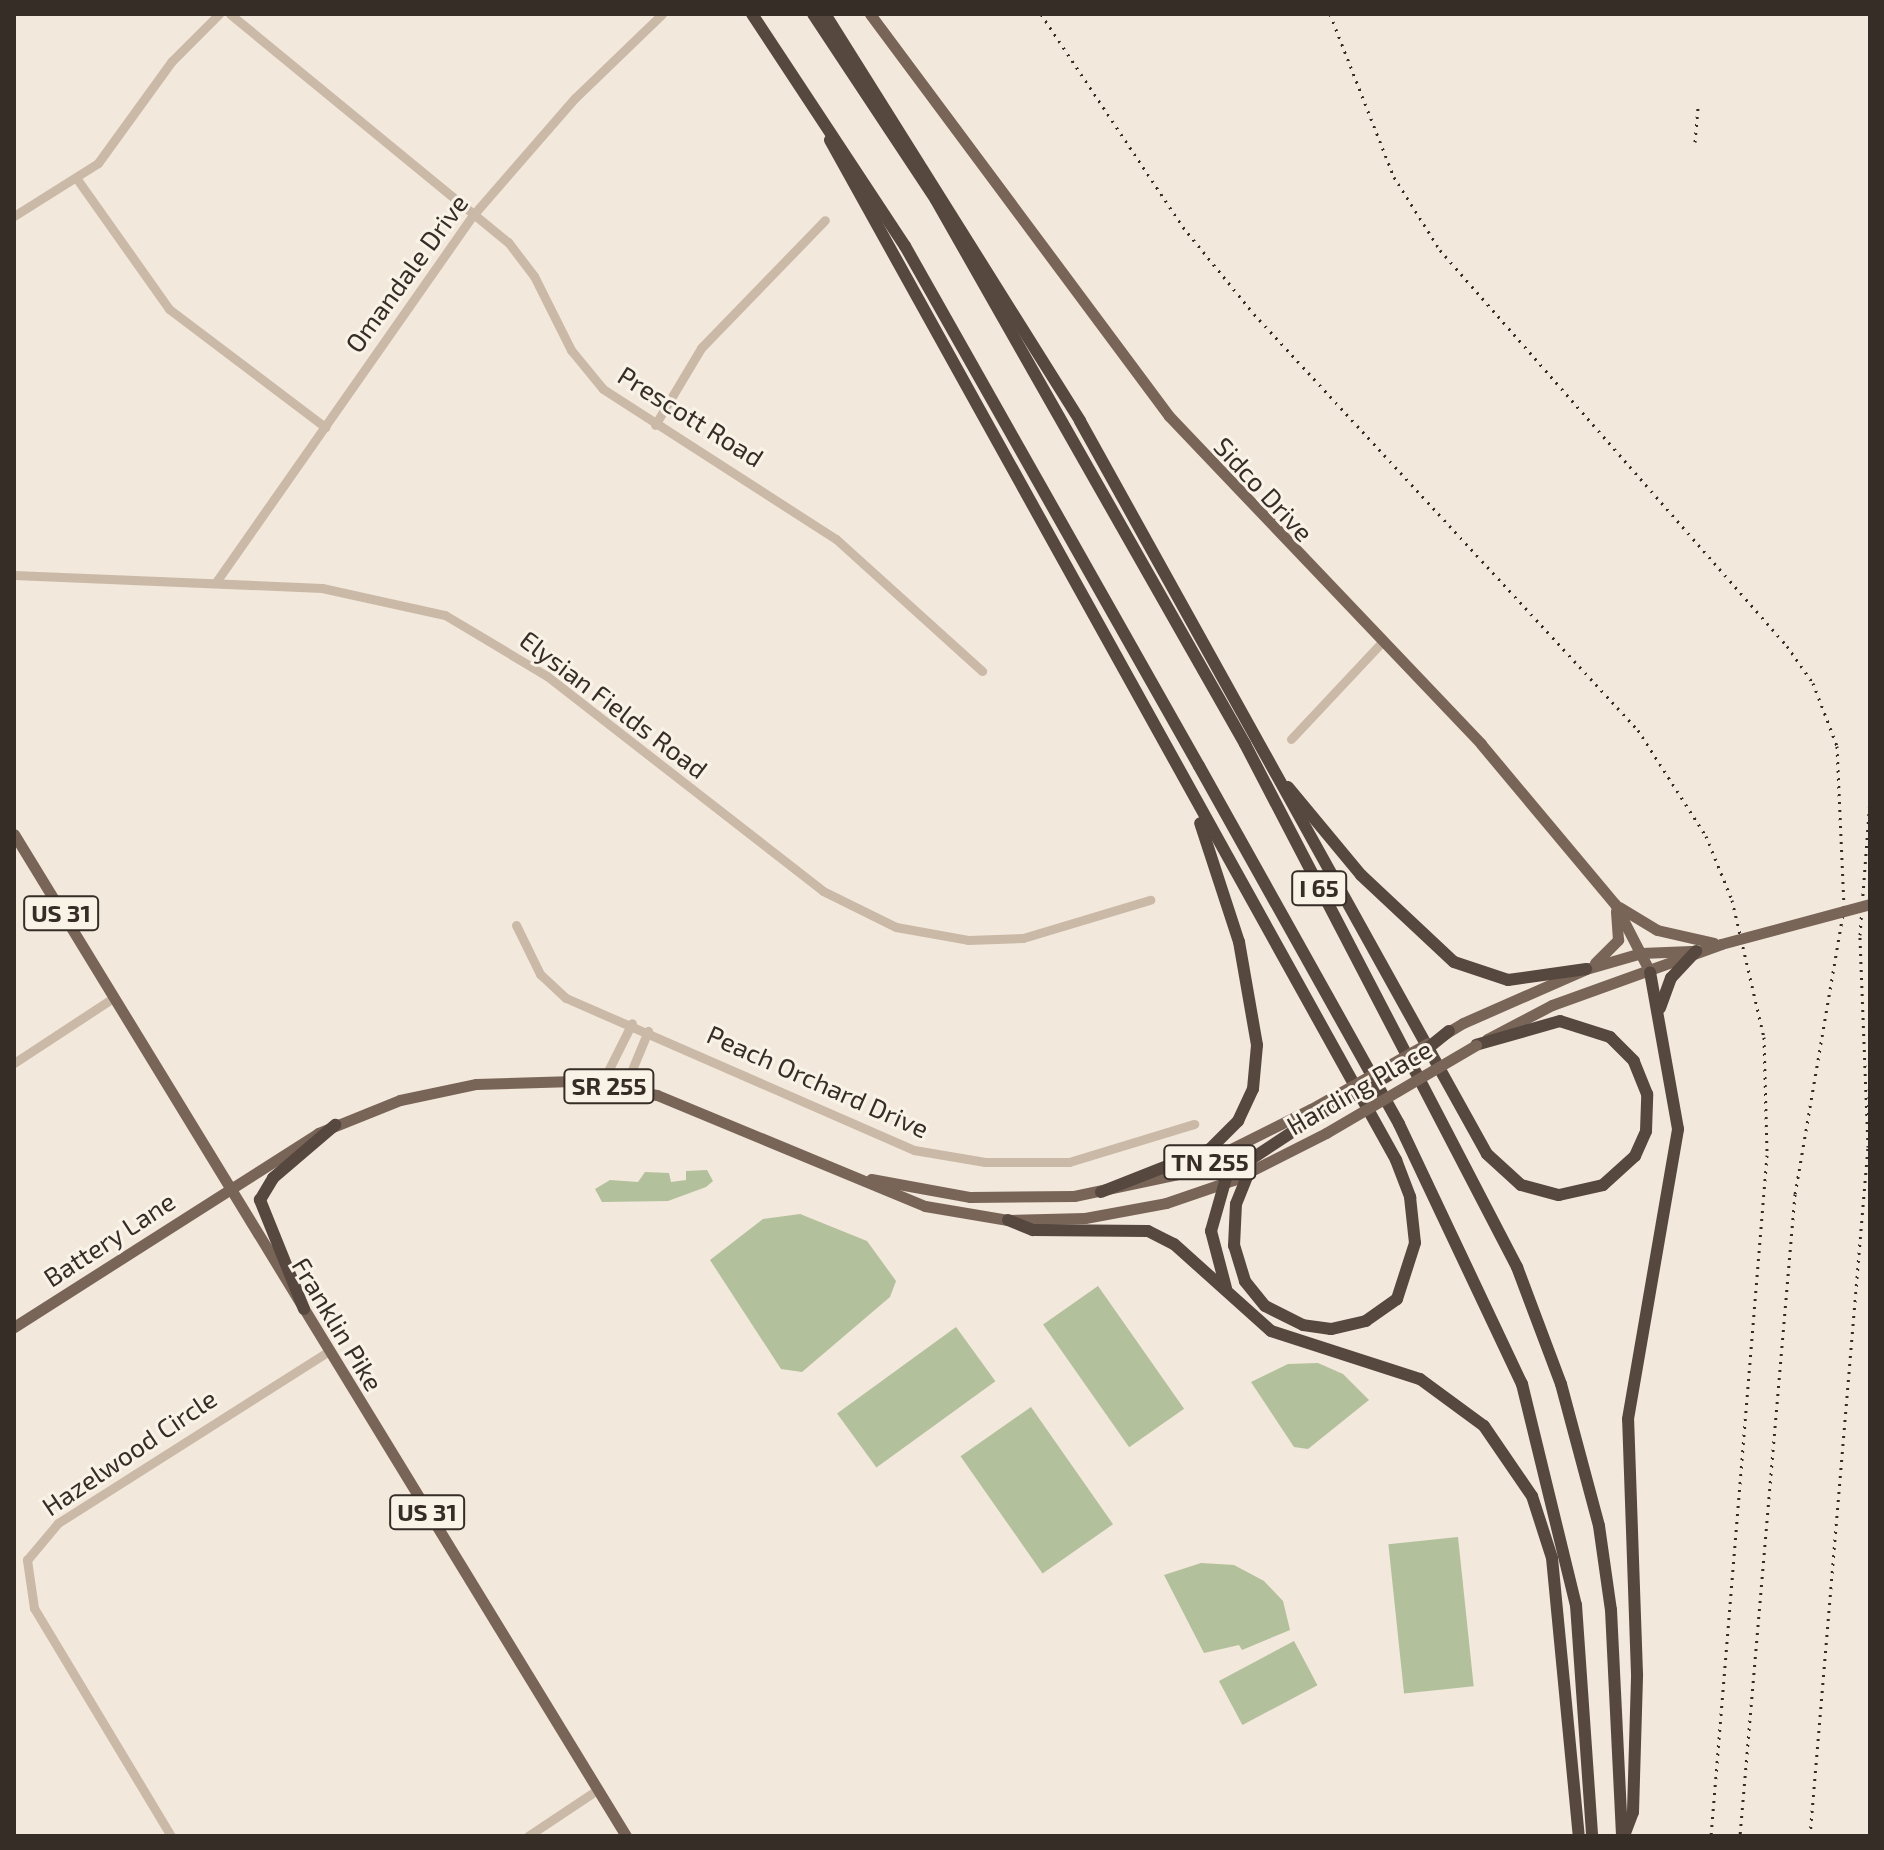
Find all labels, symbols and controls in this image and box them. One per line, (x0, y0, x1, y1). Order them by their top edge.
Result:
street label: Omandale Drive (338, 188, 474, 358)
street label: Prescott Road (613, 359, 769, 473)
street label: Sidco Drive (1208, 431, 1320, 547)
street label: Elysian Fields Road (514, 623, 714, 785)
road number: I 65 (1291, 868, 1347, 908)
road number: US 31 (23, 893, 99, 933)
street label: Peach Orchard Drive (702, 1018, 934, 1144)
street label: Harding Place (1281, 1033, 1437, 1141)
road number: SR 255 (563, 1066, 655, 1106)
road number: TN 255 (1162, 1142, 1258, 1182)
street label: Battery Lane (37, 1185, 181, 1293)
street label: Franklin Pike (286, 1252, 390, 1396)
street label: Hazelwood Circle (36, 1382, 222, 1522)
road number: US 31 (389, 1492, 465, 1532)

